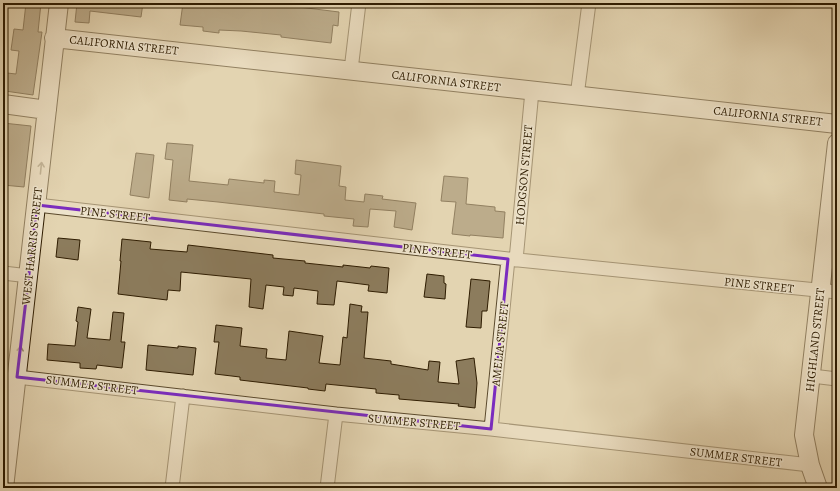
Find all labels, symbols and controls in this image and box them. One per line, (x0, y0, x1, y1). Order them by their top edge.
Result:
street label: CALIFORNIA STREET (69, 31, 180, 59)
street label: CALIFORNIA STREET (391, 66, 502, 96)
street label: CALIFORNIA STREET (713, 102, 824, 130)
street label: HODGSON STREET (512, 124, 536, 226)
one-way arrow (37, 162, 44, 175)
street label: WEST HARRIS STREET (18, 186, 46, 307)
street label: PINE STREET (79, 202, 151, 226)
street label: PINE STREET (401, 239, 473, 263)
street label: PINE STREET (723, 273, 795, 297)
street label: HIGHLAND STREET (802, 287, 828, 393)
street label: AMELIA STREET (488, 301, 512, 388)
one-way arrow (16, 346, 24, 359)
street label: SUMMER STREET (45, 371, 139, 399)
street label: SUMMER STREET (367, 410, 461, 434)
street label: SUMMER STREET (689, 443, 783, 471)

